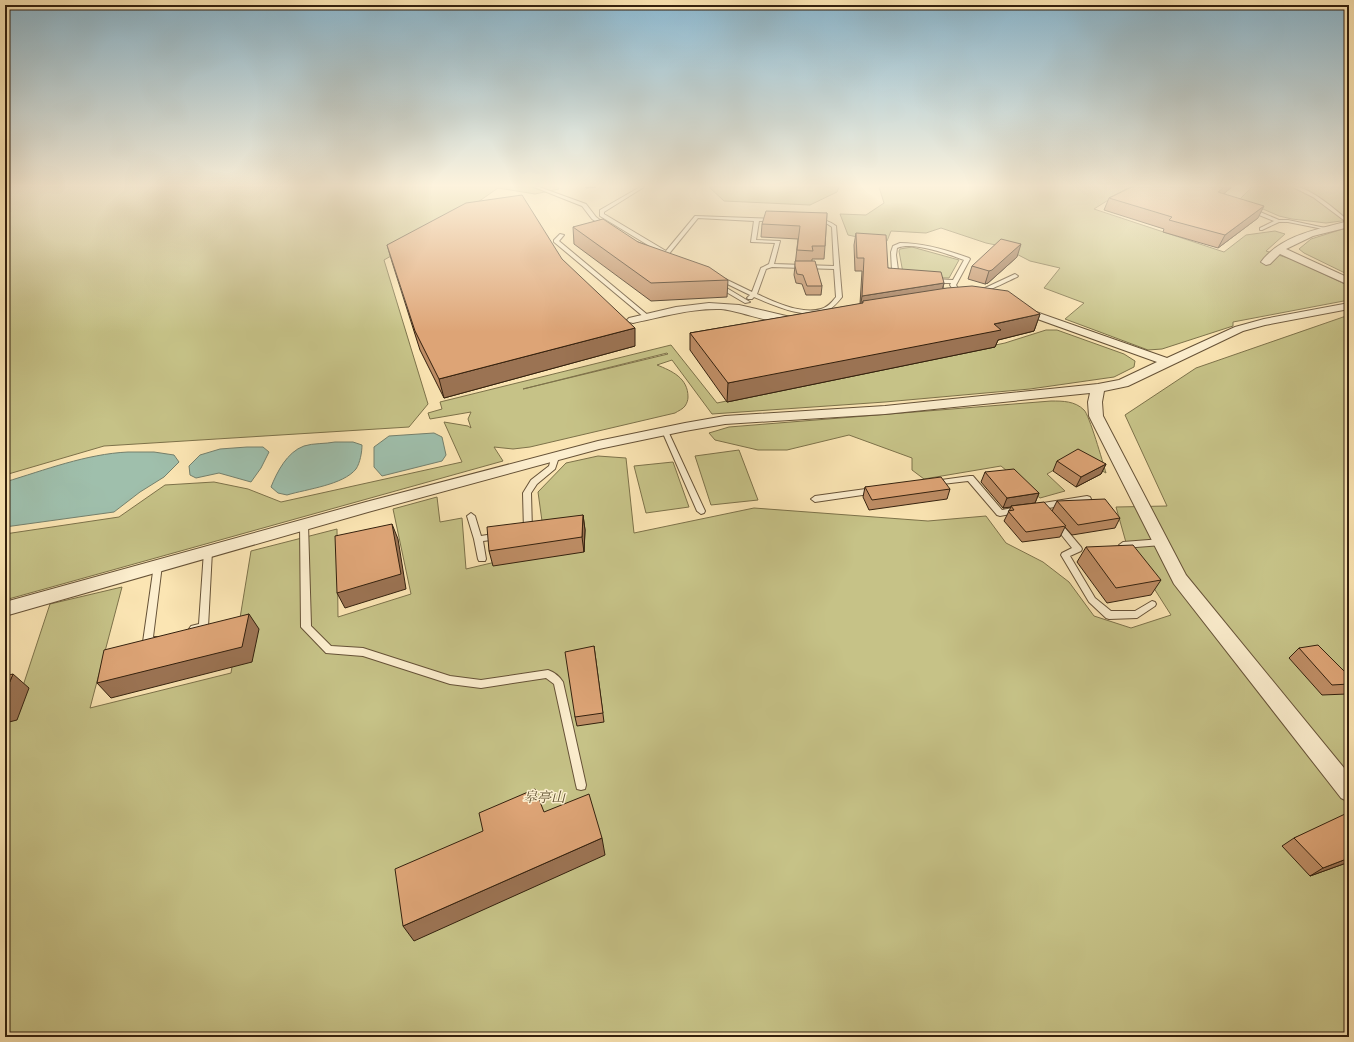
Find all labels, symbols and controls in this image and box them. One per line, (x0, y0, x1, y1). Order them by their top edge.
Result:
park label: 皋亭山 (523, 789, 566, 808)

